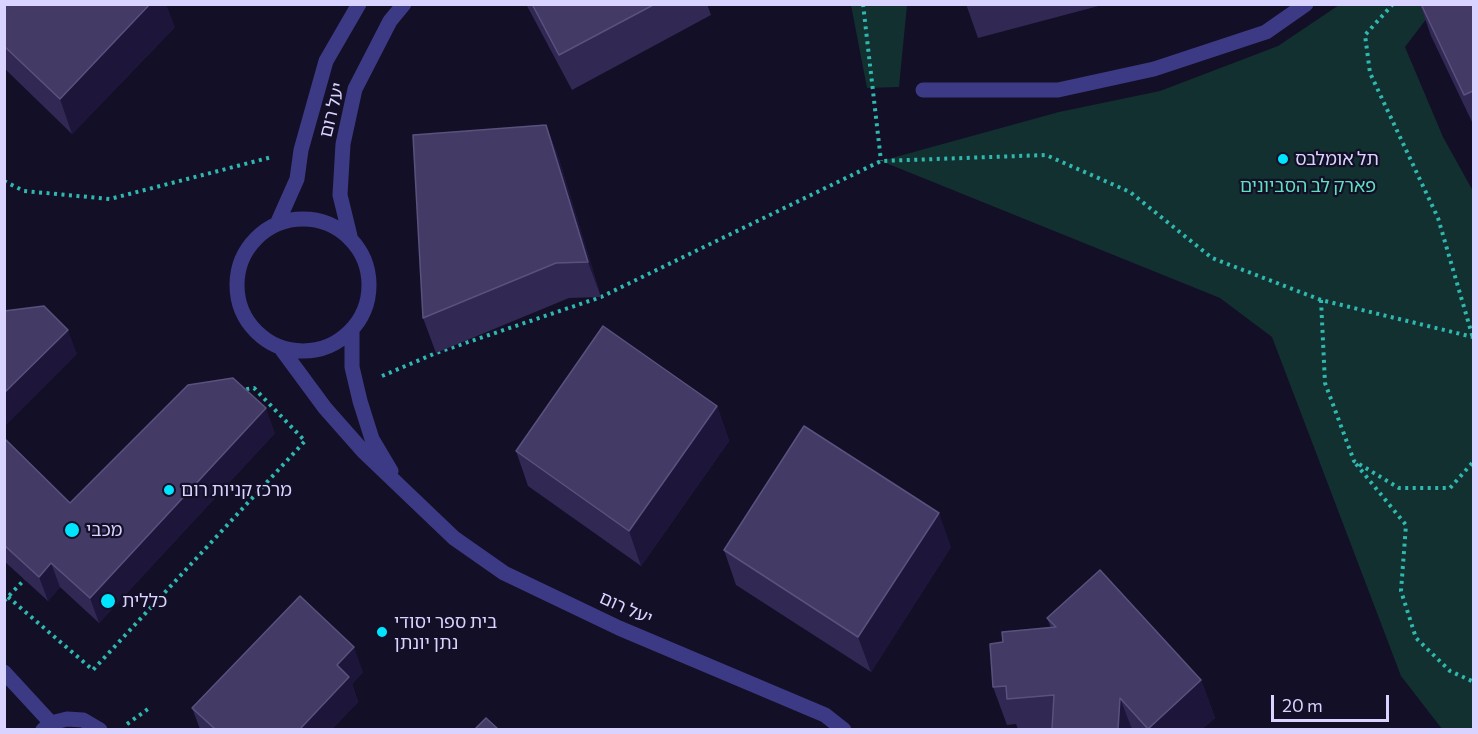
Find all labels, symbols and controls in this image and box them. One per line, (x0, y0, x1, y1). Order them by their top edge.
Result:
street label: יעל רום (315, 80, 349, 140)
place label: תל אומלבס (1295, 148, 1379, 170)
marker: תל אומלבס (1276, 152, 1290, 166)
park label: פארק לב הסביונים (1240, 175, 1376, 197)
place label: מרכז קניות רום (181, 479, 292, 501)
marker: מרכז קניות רום (162, 483, 176, 497)
place label: מכבי (86, 519, 122, 541)
marker: מכבי (63, 521, 81, 539)
street label: יעל רום (596, 587, 656, 629)
place label: כללית (122, 590, 167, 612)
marker: כללית (99, 592, 117, 610)
place label: בית ספר יסודי נתן יונתן (394, 611, 497, 654)
marker: בית ספר יסודי נתן יונתן (375, 625, 389, 639)
scale bar (1274, 683, 1392, 721)
text: 20 m (1282, 694, 1323, 716)

